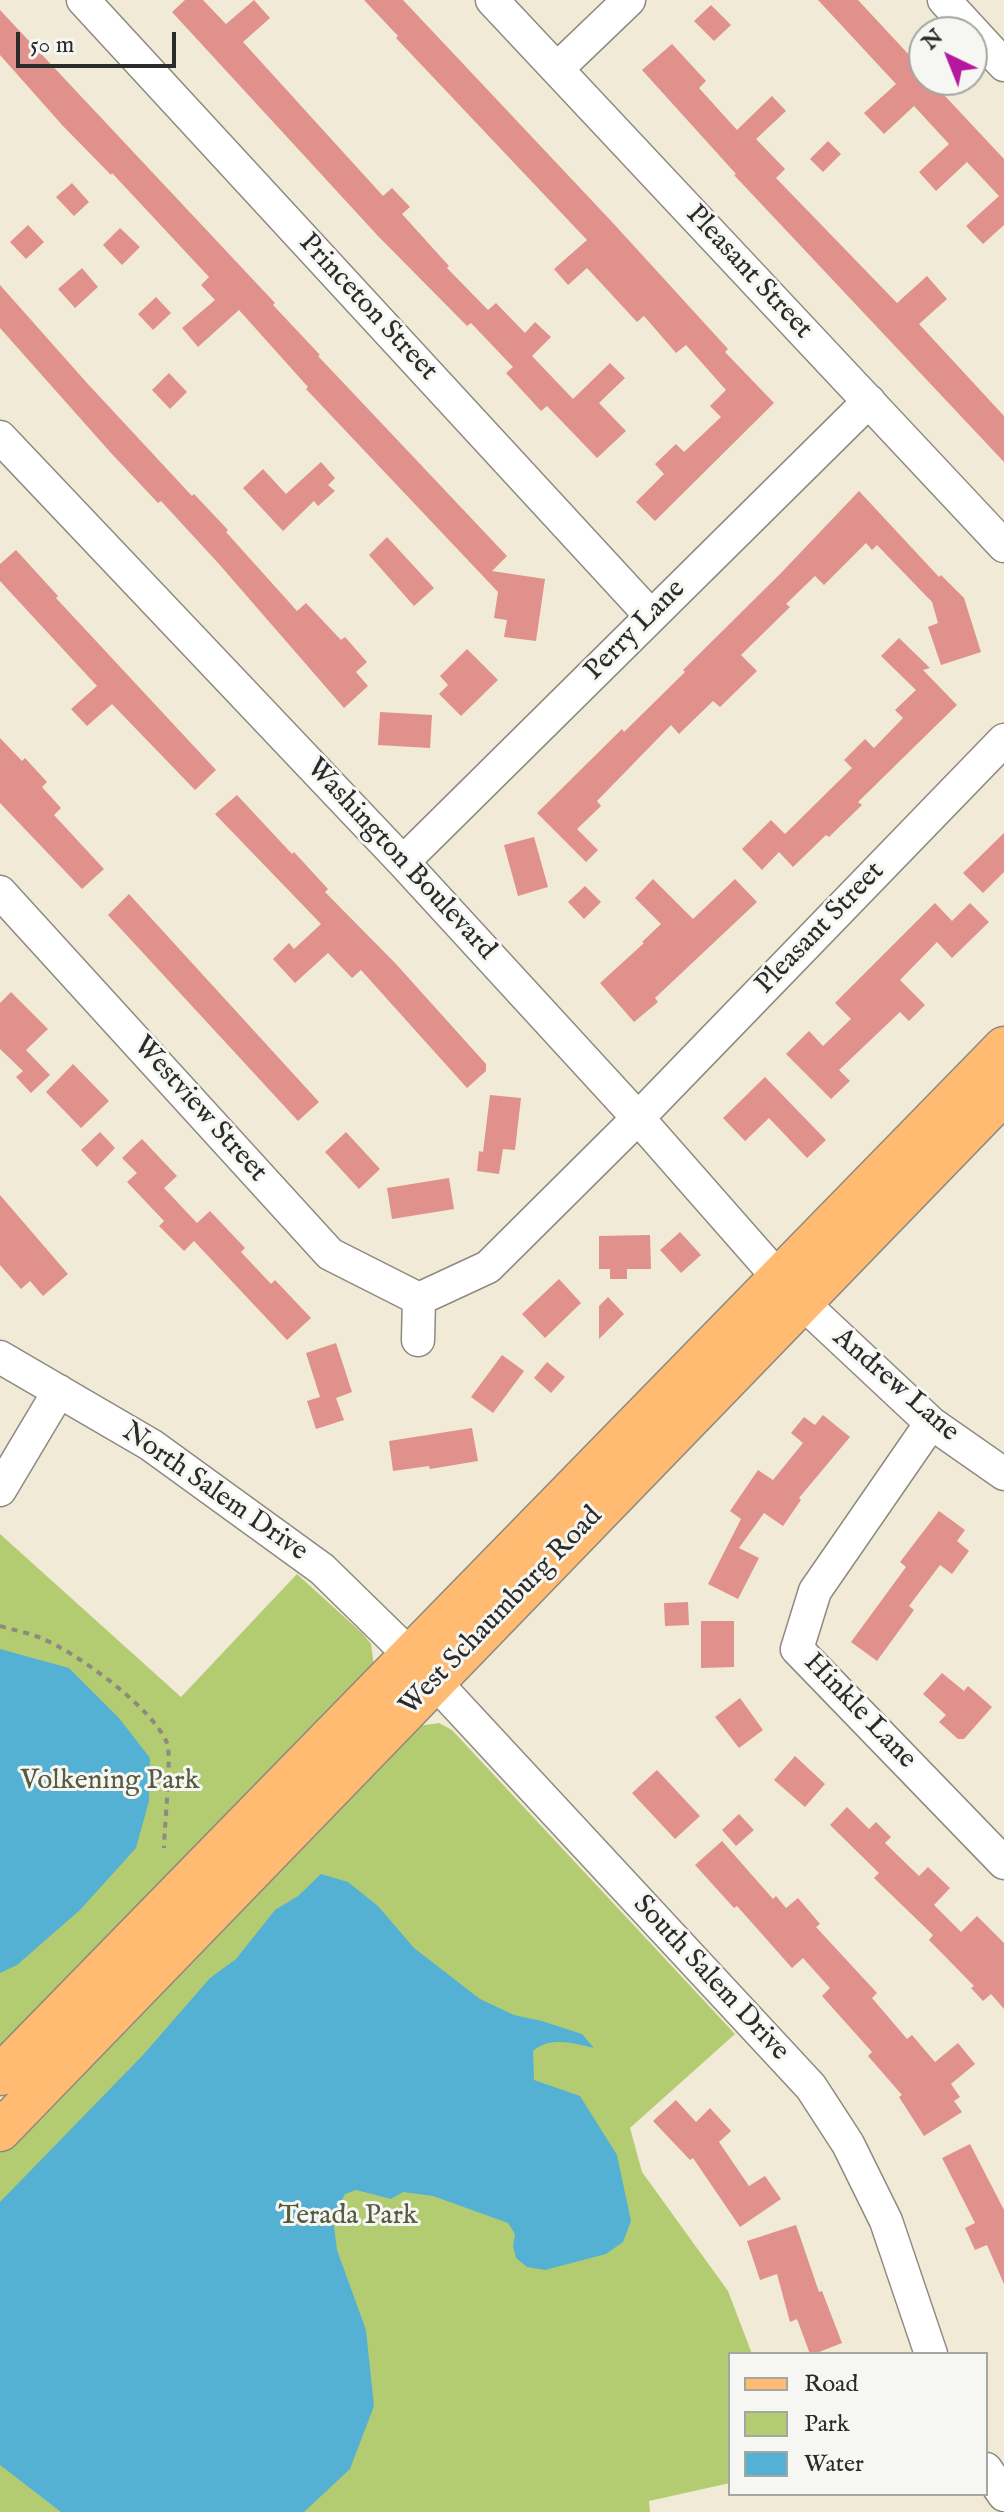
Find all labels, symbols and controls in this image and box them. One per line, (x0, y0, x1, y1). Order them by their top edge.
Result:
scale bar (20, 16, 180, 66)
north arrow (908, 16, 988, 96)
text: N (916, 23, 950, 57)
text: 50 m (30, 30, 74, 61)
street label: Pleasant Street (677, 199, 819, 347)
street label: Princeton Street (290, 227, 444, 389)
street label: Perry Lane (579, 574, 693, 688)
street label: Washington Boulevard (298, 752, 502, 968)
street label: Pleasant Street (750, 856, 892, 1002)
street label: Westview Street (125, 1030, 273, 1190)
street label: Andrew Lane (825, 1322, 965, 1450)
street label: North Salem Drive (115, 1416, 313, 1570)
street label: West Schaumburg Road (394, 1501, 610, 1723)
street label: Hinkle Lane (796, 1647, 922, 1777)
park label: Volkening Park (20, 1765, 200, 1799)
street label: South Salem Drive (625, 1889, 795, 2069)
park label: Terada Park (278, 2200, 418, 2234)
legend (728, 2352, 988, 2496)
text: Road (804, 2369, 858, 2400)
text: Park (804, 2409, 850, 2440)
text: Water (804, 2449, 864, 2480)

